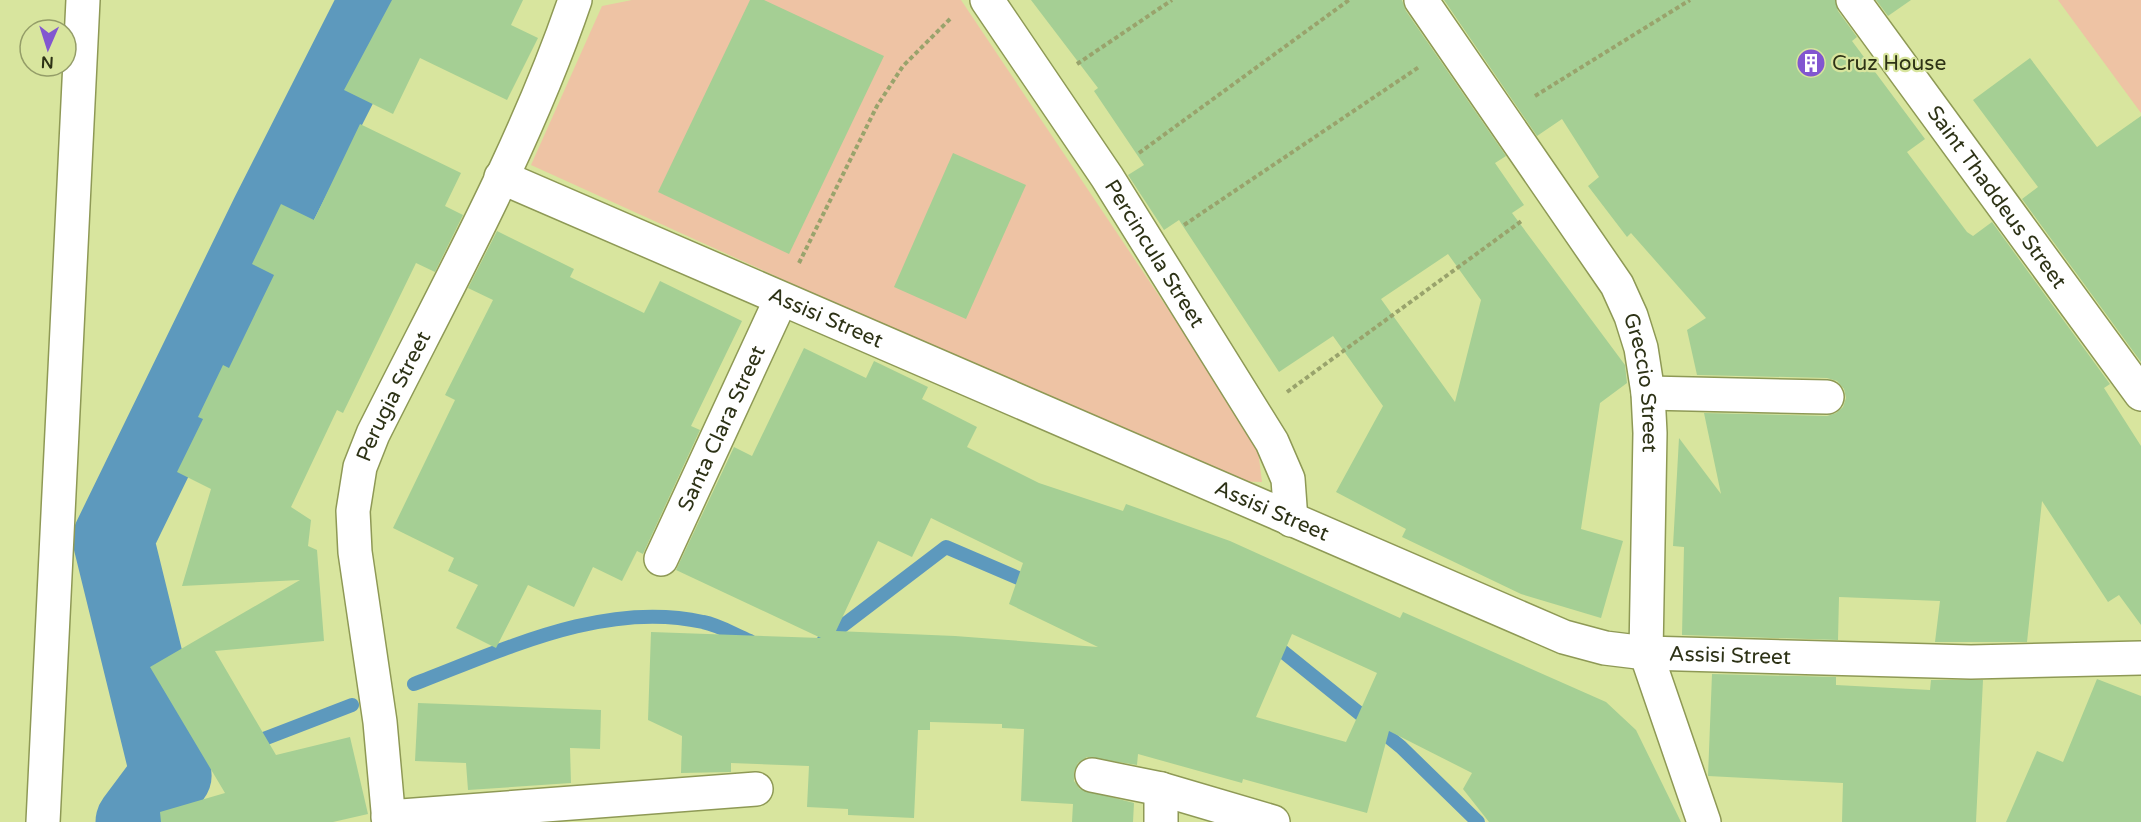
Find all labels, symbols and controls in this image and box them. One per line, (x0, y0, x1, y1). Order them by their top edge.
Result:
north arrow (18, 18, 78, 78)
building icon: Cruz House (1795, 47, 1827, 79)
place label: Cruz House (1832, 51, 1946, 76)
text: N (40, 52, 54, 72)
street label: Saint Thaddeus Street (1922, 101, 2072, 293)
street label: Percincula Street (1099, 175, 1210, 332)
street label: Assisi Street (765, 282, 887, 353)
street label: Greccio Street (1618, 310, 1663, 453)
street label: Perugia Street (351, 327, 436, 465)
street label: Santa Clara Street (672, 341, 770, 515)
street label: Assisi Street (1211, 475, 1333, 546)
street label: Assisi Street (1669, 641, 1791, 670)

